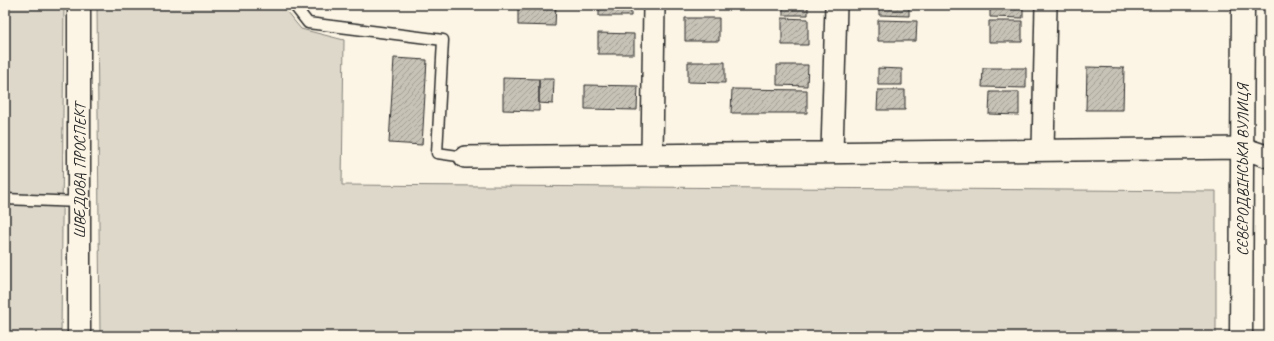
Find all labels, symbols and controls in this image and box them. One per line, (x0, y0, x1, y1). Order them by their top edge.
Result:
street label: СЄВЄРОДВІНСЬКА ВУЛИЦЯ (1233, 82, 1253, 256)
street label: ШВЕДОВА ПРОСПЕКТ (70, 100, 90, 239)

